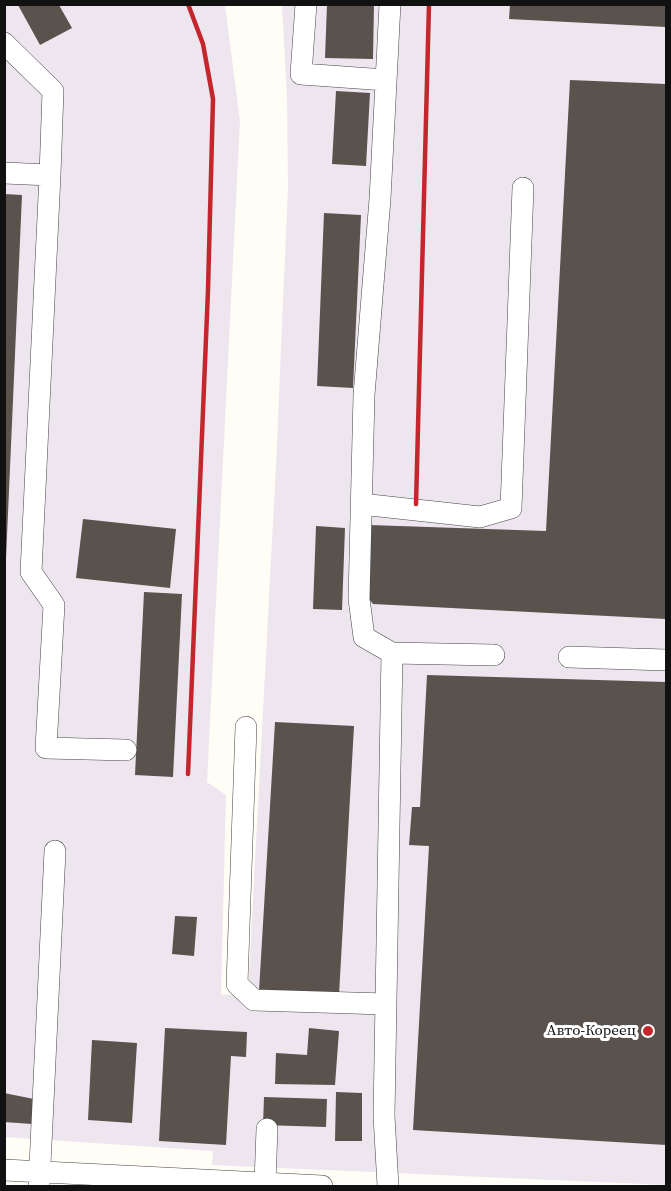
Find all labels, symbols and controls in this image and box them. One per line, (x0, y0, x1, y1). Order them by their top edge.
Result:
place label: Авто-Кореец (546, 1022, 636, 1040)
marker: Авто-Кореец (641, 1024, 655, 1038)

